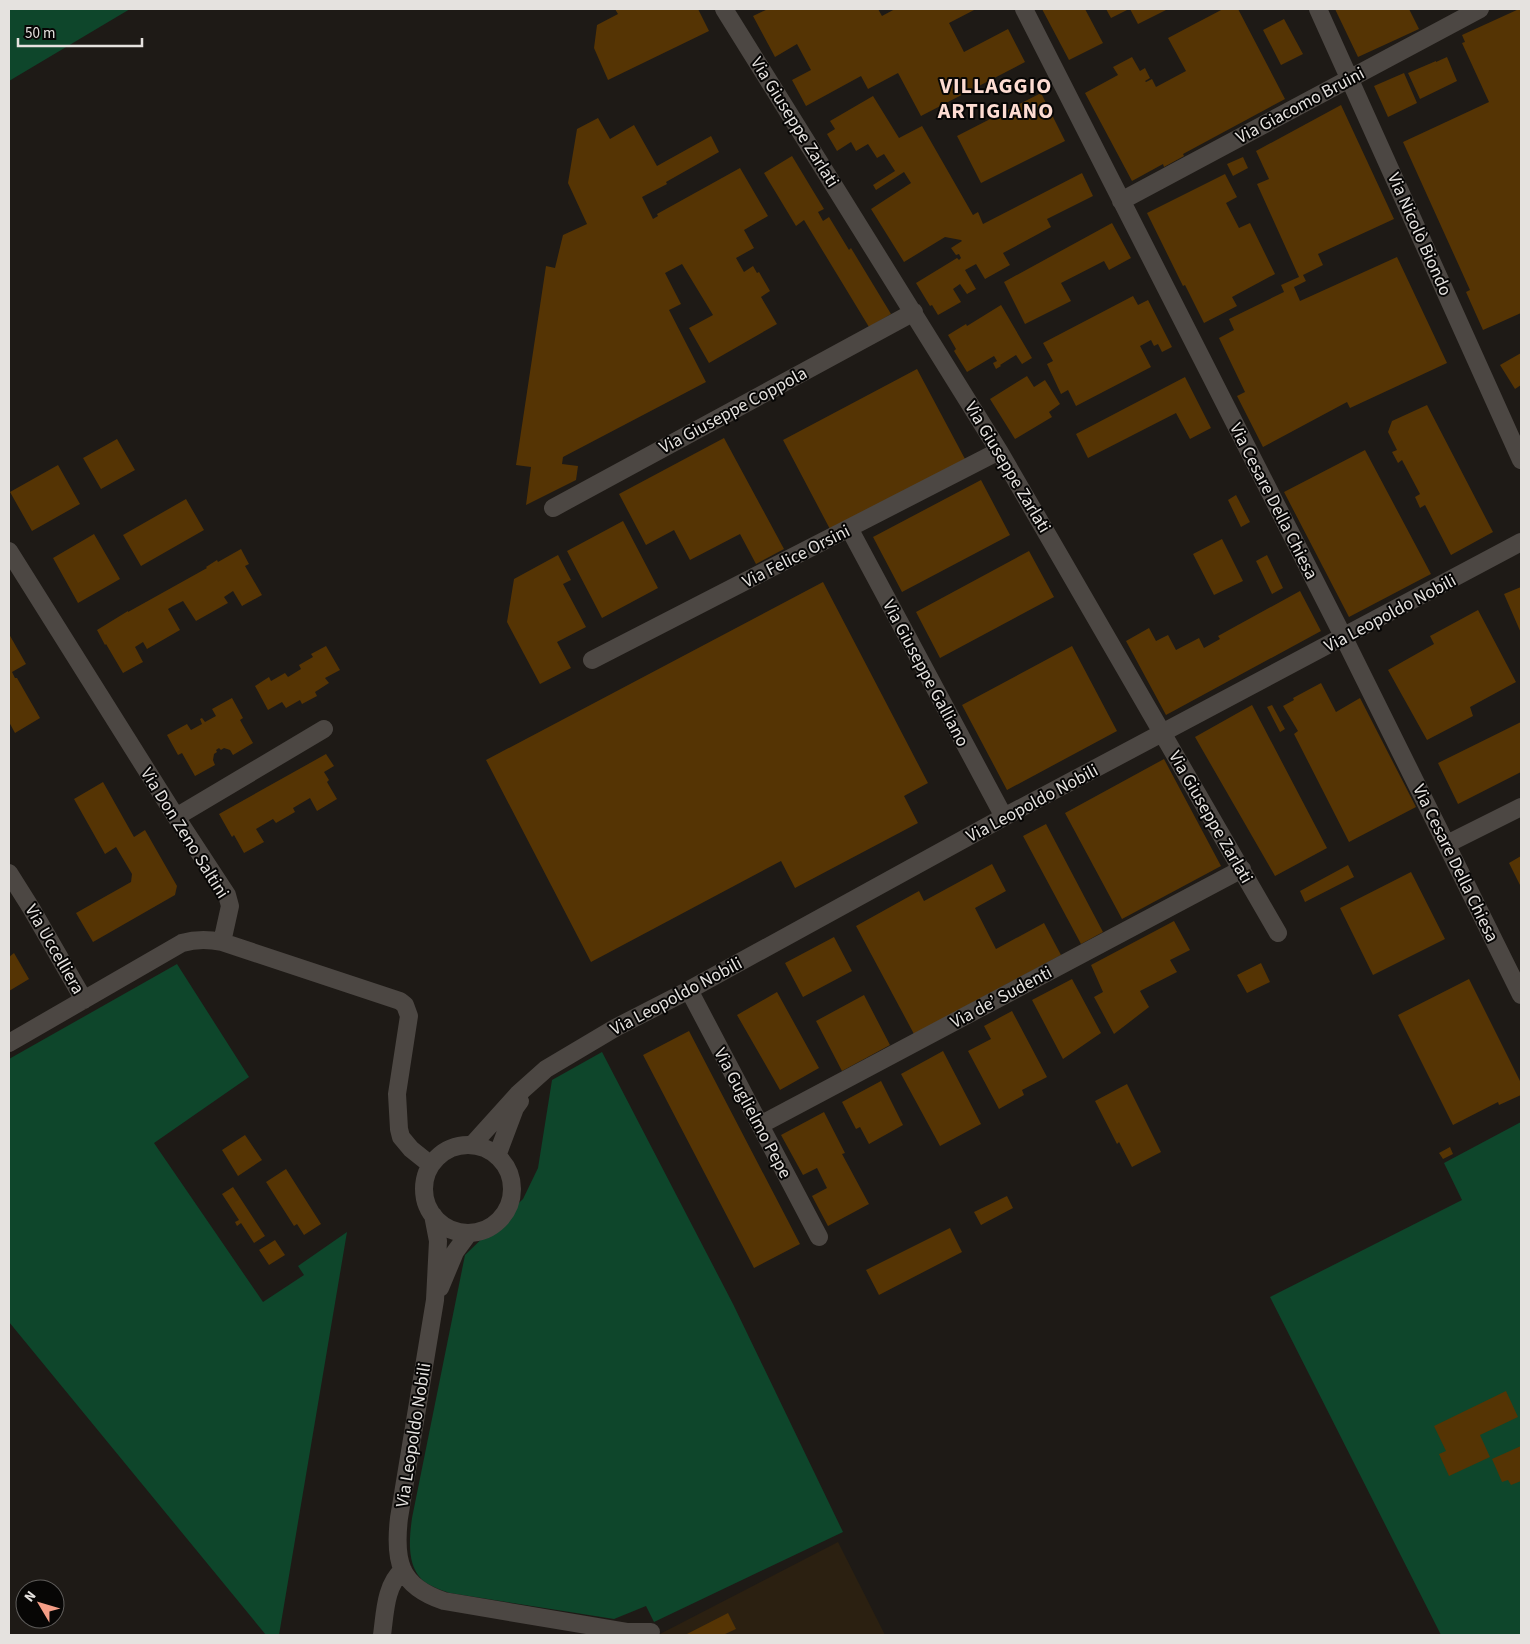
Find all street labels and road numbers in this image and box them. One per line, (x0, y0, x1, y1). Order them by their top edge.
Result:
street label: Via Giuseppe Zarlati (744, 52, 845, 192)
street label: Via Giacomo Bruini (1232, 61, 1369, 150)
street label: Via Nicolò Biondo (1381, 169, 1458, 300)
street label: Via Giuseppe Coppola (655, 361, 812, 460)
street label: Via Giuseppe Zarlati (958, 397, 1057, 538)
street label: Via Cesare Della Chiesa (1223, 419, 1324, 584)
street label: Via Felice Orsini (738, 519, 854, 594)
street label: Via Leopoldo Nobili (1320, 568, 1461, 659)
street label: Via Giuseppe Galliano (876, 595, 975, 751)
street label: Via Giuseppe Zarlati (1162, 746, 1259, 888)
street label: Via Leopoldo Nobili (962, 758, 1103, 849)
street label: Via Don Zeno Saltini (134, 763, 235, 904)
street label: Via Cesare Della Chiesa (1406, 780, 1505, 946)
street label: Via Uccelliera (19, 900, 90, 999)
street label: Via Leopoldo Nobili (606, 951, 747, 1042)
street label: Via de’ Sudenti (946, 960, 1056, 1035)
street label: Via Guglielmo Pepe (708, 1043, 798, 1183)
street label: Via Leopoldo Nobili (390, 1361, 437, 1509)

